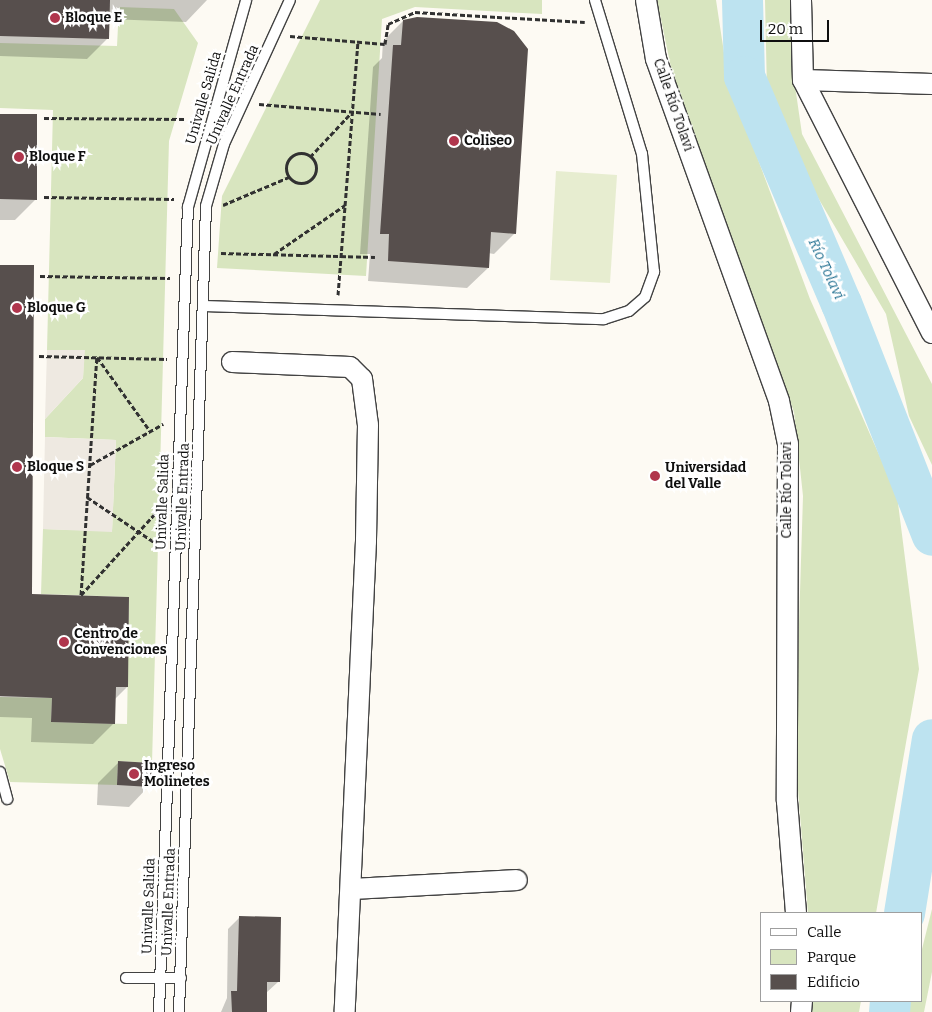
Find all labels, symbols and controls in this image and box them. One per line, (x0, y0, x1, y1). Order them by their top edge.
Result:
place label: Bloque E (65, 10, 122, 26)
scale bar (762, 10, 831, 42)
marker: Bloque E (49, 12, 61, 24)
text: 20 m (768, 20, 803, 38)
street label: Univalle Entrada (203, 42, 263, 148)
street label: Univalle Salida (183, 49, 225, 147)
street label: Calle Río Tolavi (649, 56, 697, 154)
place label: Coliseo (464, 133, 512, 149)
marker: Coliseo (448, 135, 460, 147)
place label: Bloque F (29, 149, 86, 165)
marker: Bloque F (13, 151, 25, 163)
water label: Río Tolavi (804, 236, 848, 302)
place label: Bloque G (27, 300, 86, 316)
marker: Bloque G (11, 302, 23, 314)
street label: Calle Río Tolavi (779, 441, 795, 539)
street label: Univalle Entrada (173, 443, 193, 551)
street label: Univalle Salida (153, 454, 173, 550)
place label: Bloque S (27, 459, 84, 475)
place label: Universidad del Valle (665, 460, 746, 492)
marker: Bloque S (11, 461, 23, 473)
marker: Universidad del Valle (649, 470, 661, 482)
place label: Centro de Convenciones (74, 626, 167, 658)
marker: Centro de Convenciones (58, 636, 70, 648)
place label: Ingreso Molinetes (144, 758, 210, 790)
marker: Ingreso Molinetes (128, 768, 140, 780)
street label: Univalle Entrada (159, 848, 179, 956)
street label: Univalle Salida (139, 858, 159, 954)
legend (760, 912, 922, 1002)
text: Calle (807, 923, 841, 941)
text: Parque (807, 948, 856, 966)
text: Edificio (807, 973, 860, 991)

